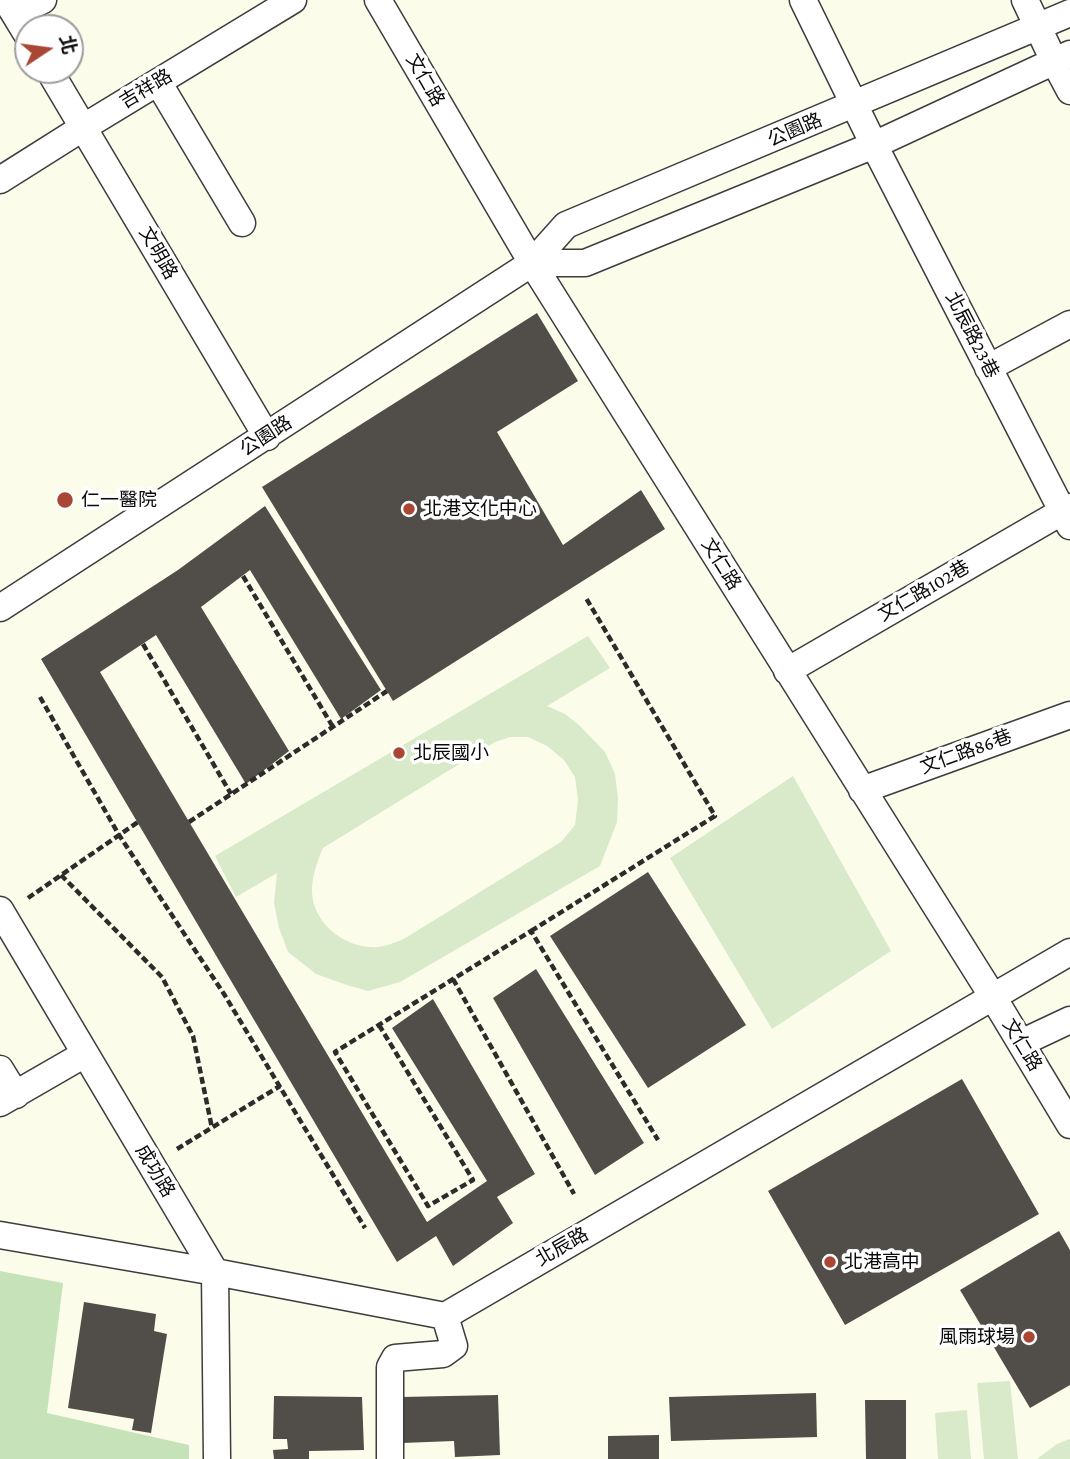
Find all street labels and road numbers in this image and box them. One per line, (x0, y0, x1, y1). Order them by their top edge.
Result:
street label: 文仁路 (401, 50, 449, 110)
street label: 吉祥路 (116, 65, 176, 113)
street label: 公園路 (764, 108, 826, 152)
street label: 文明路 (134, 223, 182, 283)
street label: 北辰路23巷 (940, 288, 1004, 382)
street label: 公園路 (236, 411, 296, 461)
street label: 文仁路 (696, 534, 746, 594)
street label: 文仁路102巷 (874, 556, 974, 626)
street label: 文仁路86巷 (917, 725, 1015, 779)
street label: 文仁路 (998, 1015, 1046, 1075)
street label: 成功路 (131, 1141, 179, 1201)
street label: 北辰路 (532, 1223, 592, 1271)

